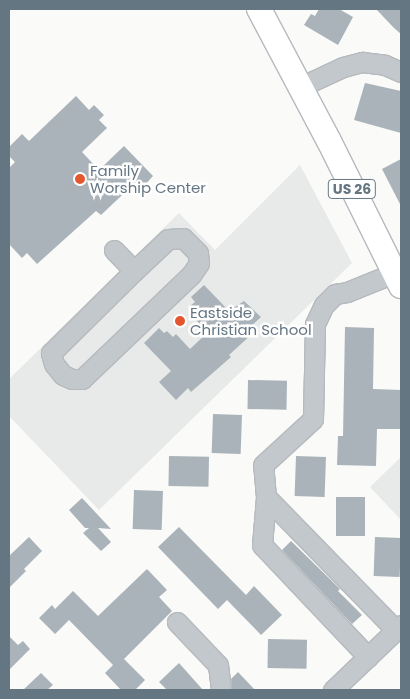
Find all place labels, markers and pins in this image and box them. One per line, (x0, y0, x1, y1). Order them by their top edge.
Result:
place label: Family Worship Center (90, 161, 206, 196)
marker: Family Worship Center (74, 173, 86, 185)
place label: Eastside Christian School (190, 303, 312, 338)
marker: Eastside Christian School (174, 315, 186, 327)

